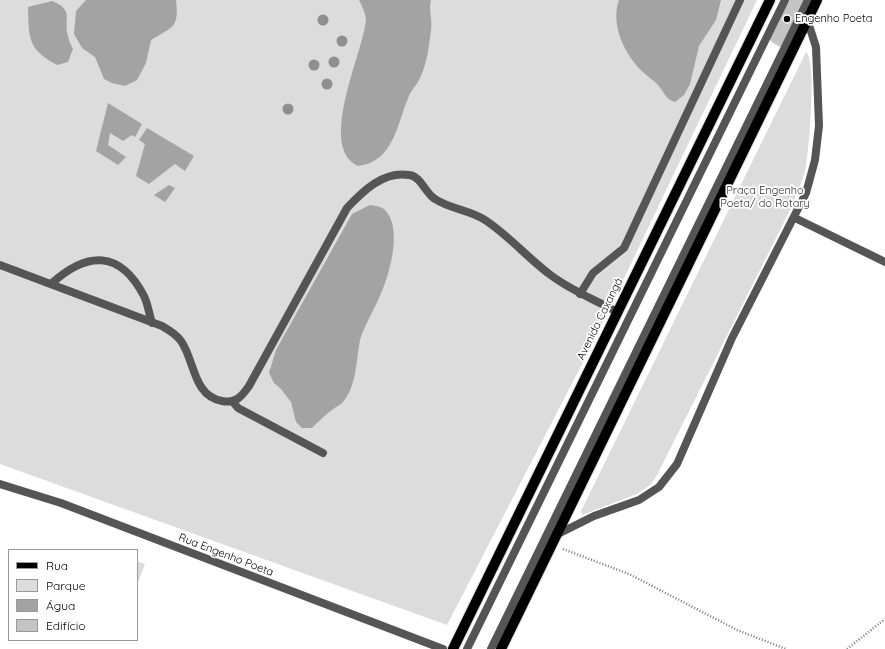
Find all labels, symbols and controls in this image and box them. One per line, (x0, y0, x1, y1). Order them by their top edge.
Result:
place label: Engenho Poeta (795, 12, 872, 26)
marker: Engenho Poeta (782, 14, 792, 24)
park label: Praça Engenho Poeta/ do Rotary (720, 184, 810, 210)
street label: Avenida Caxangá (574, 276, 626, 362)
street label: Rua Engenho Poeta (177, 531, 275, 579)
legend (8, 549, 138, 641)
text: Rua (46, 558, 68, 573)
text: Parque (46, 578, 86, 593)
text: Água (46, 598, 75, 613)
text: Edifício (46, 618, 86, 633)

